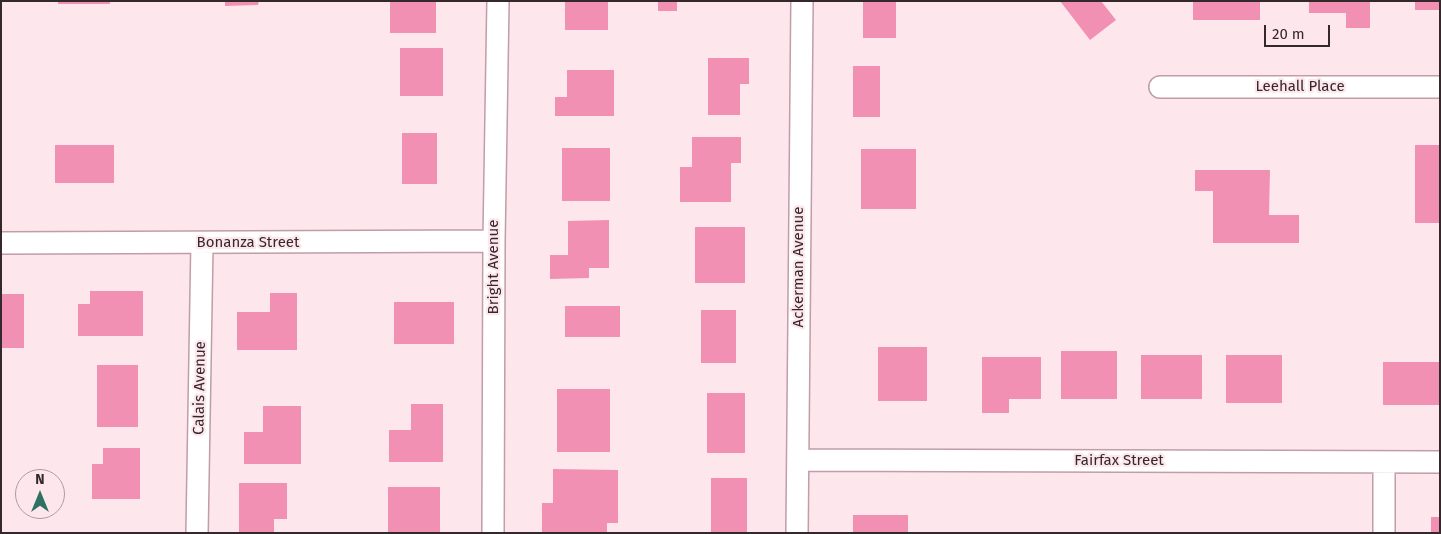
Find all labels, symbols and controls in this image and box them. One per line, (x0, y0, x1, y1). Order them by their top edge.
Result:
scale bar (1266, 15, 1332, 47)
text: 20 m (1272, 25, 1305, 43)
street label: Leehall Place (1255, 78, 1345, 96)
street label: Ackerman Avenue (790, 207, 808, 327)
street label: Bright Avenue (485, 220, 503, 314)
street label: Bonanza Street (197, 234, 299, 252)
street label: Calais Avenue (190, 341, 210, 435)
street label: Fairfax Street (1074, 452, 1164, 470)
north arrow (15, 469, 65, 519)
text: N (35, 471, 45, 488)

